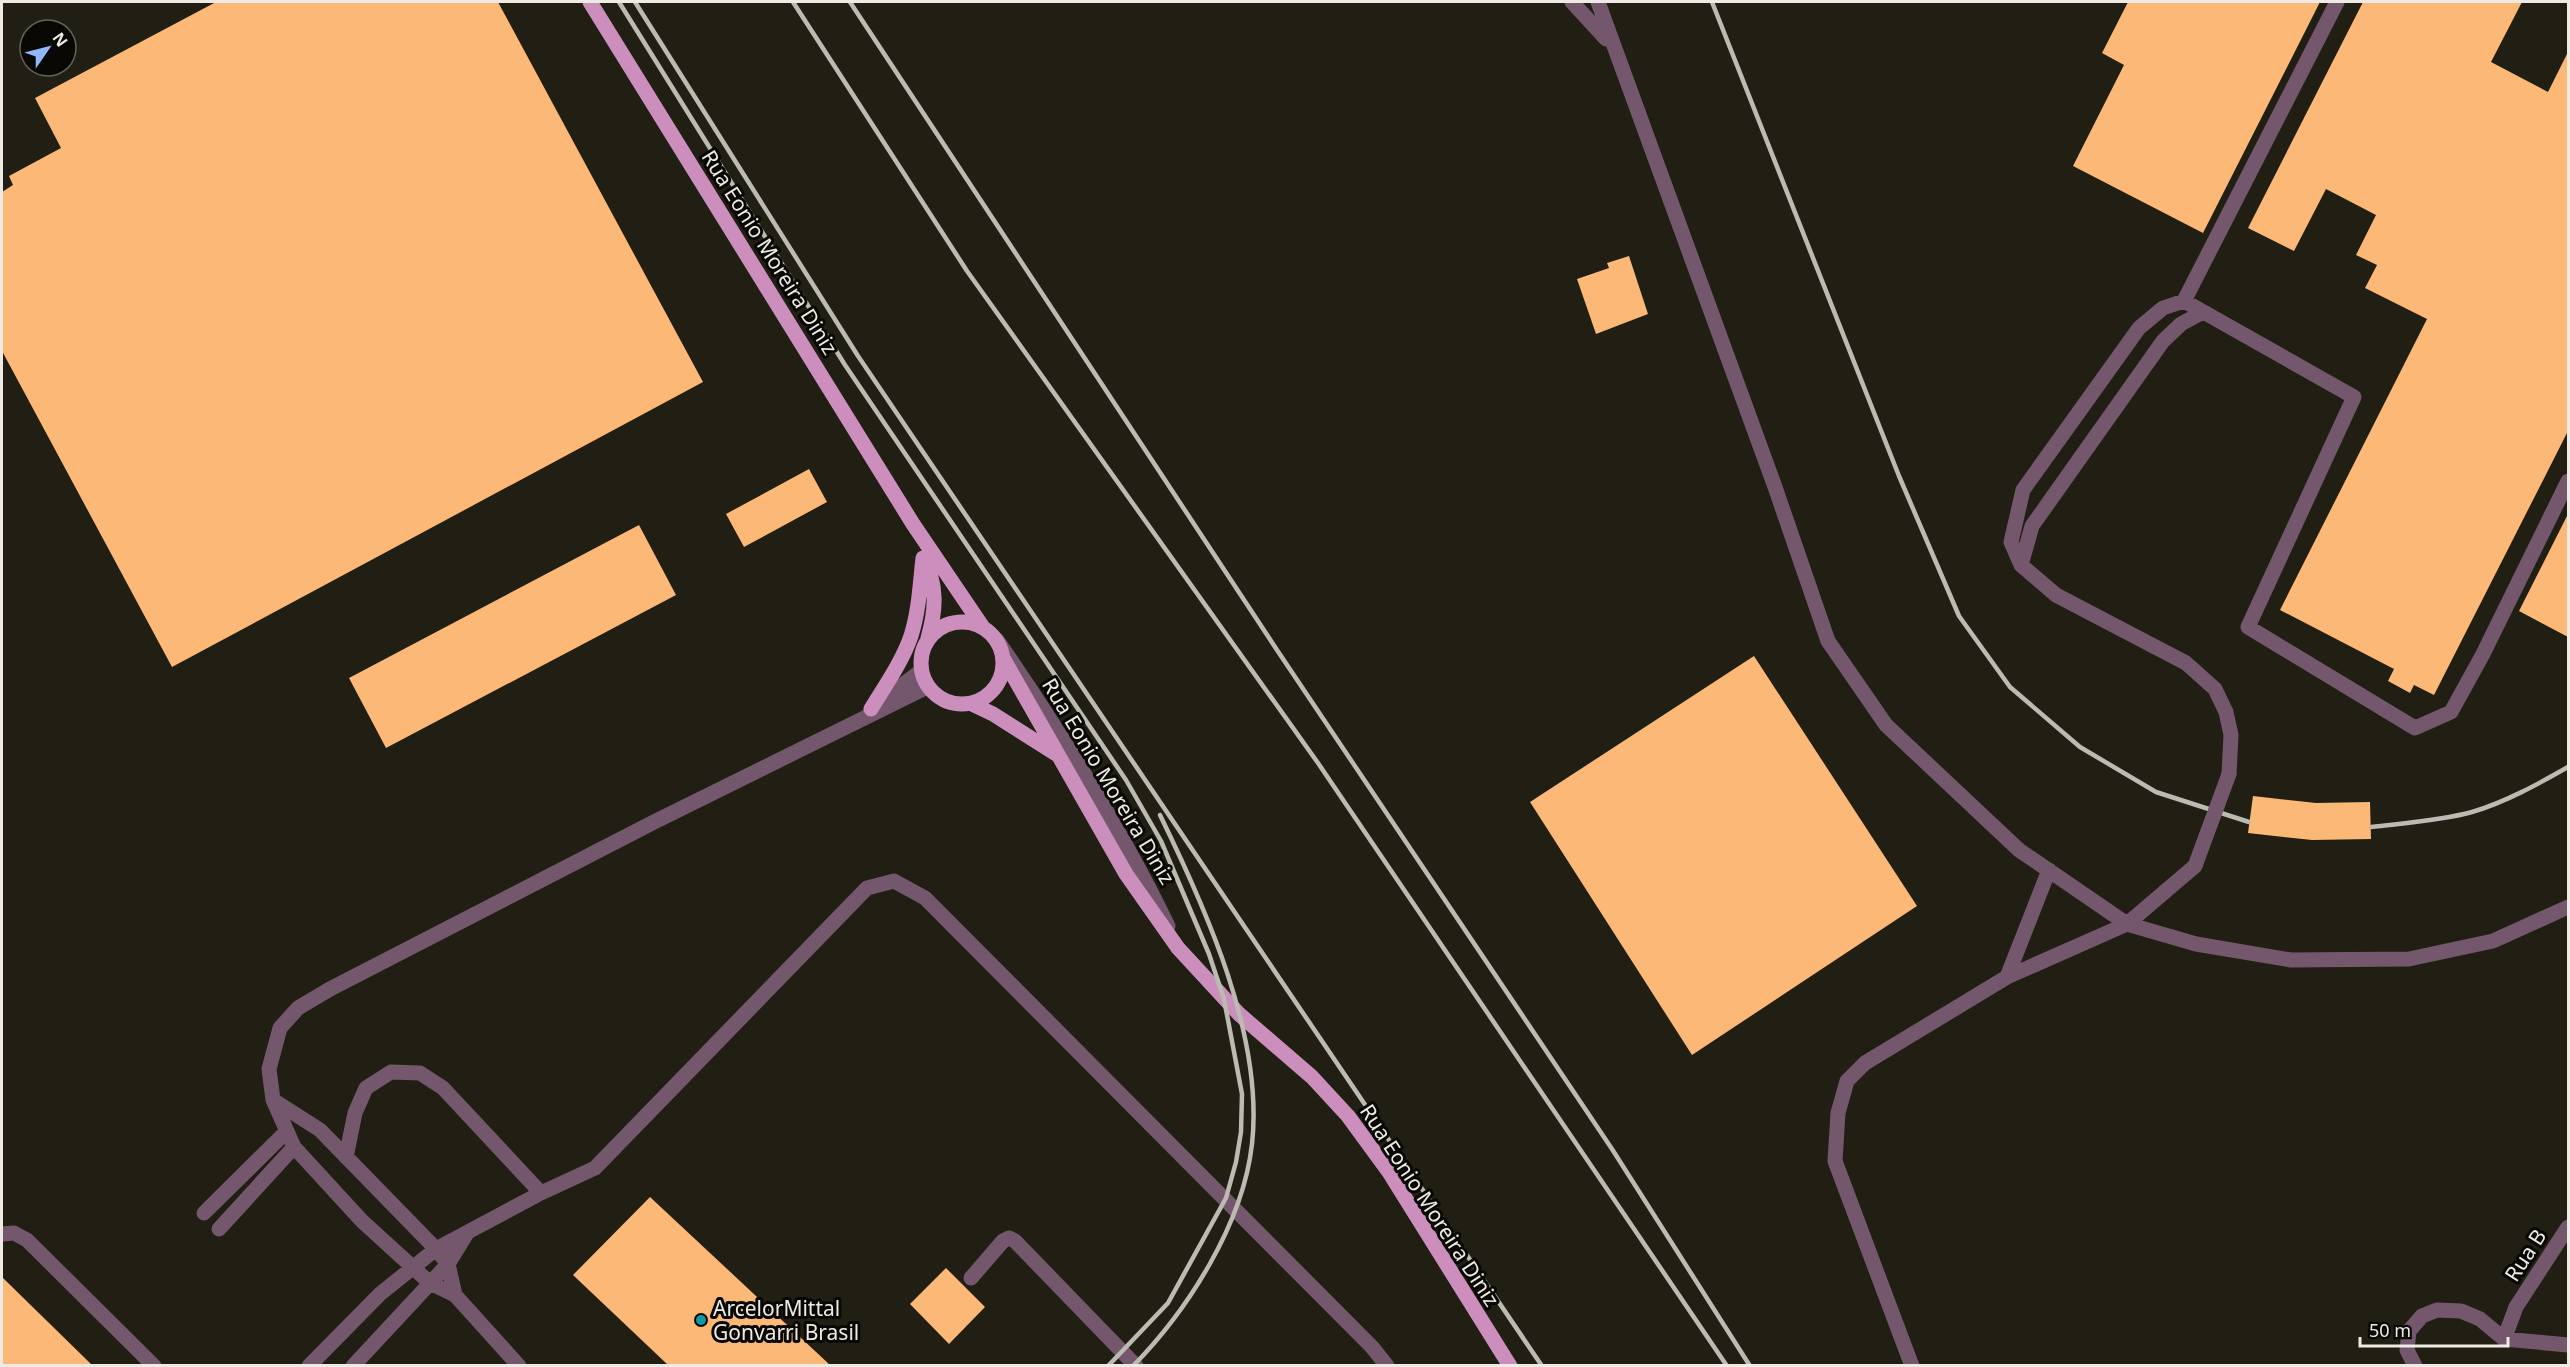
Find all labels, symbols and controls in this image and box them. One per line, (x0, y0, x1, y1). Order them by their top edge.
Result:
north arrow (18, 18, 78, 78)
text: N (48, 28, 73, 51)
street label: Rua Eonio Moreira Diniz (696, 145, 844, 360)
street label: Rua Eonio Moreira Diniz (1036, 673, 1182, 889)
street label: Rua Eonio Moreira Diniz (1354, 1098, 1506, 1312)
street label: Rua B (2498, 1223, 2552, 1287)
place label: ArcelorMittal Gonvarri Brasil (713, 1294, 859, 1346)
scale bar (2360, 1310, 2508, 1348)
marker: ArcelorMittal Gonvarri Brasil (694, 1313, 708, 1327)
text: 50 m (2369, 1318, 2411, 1342)

